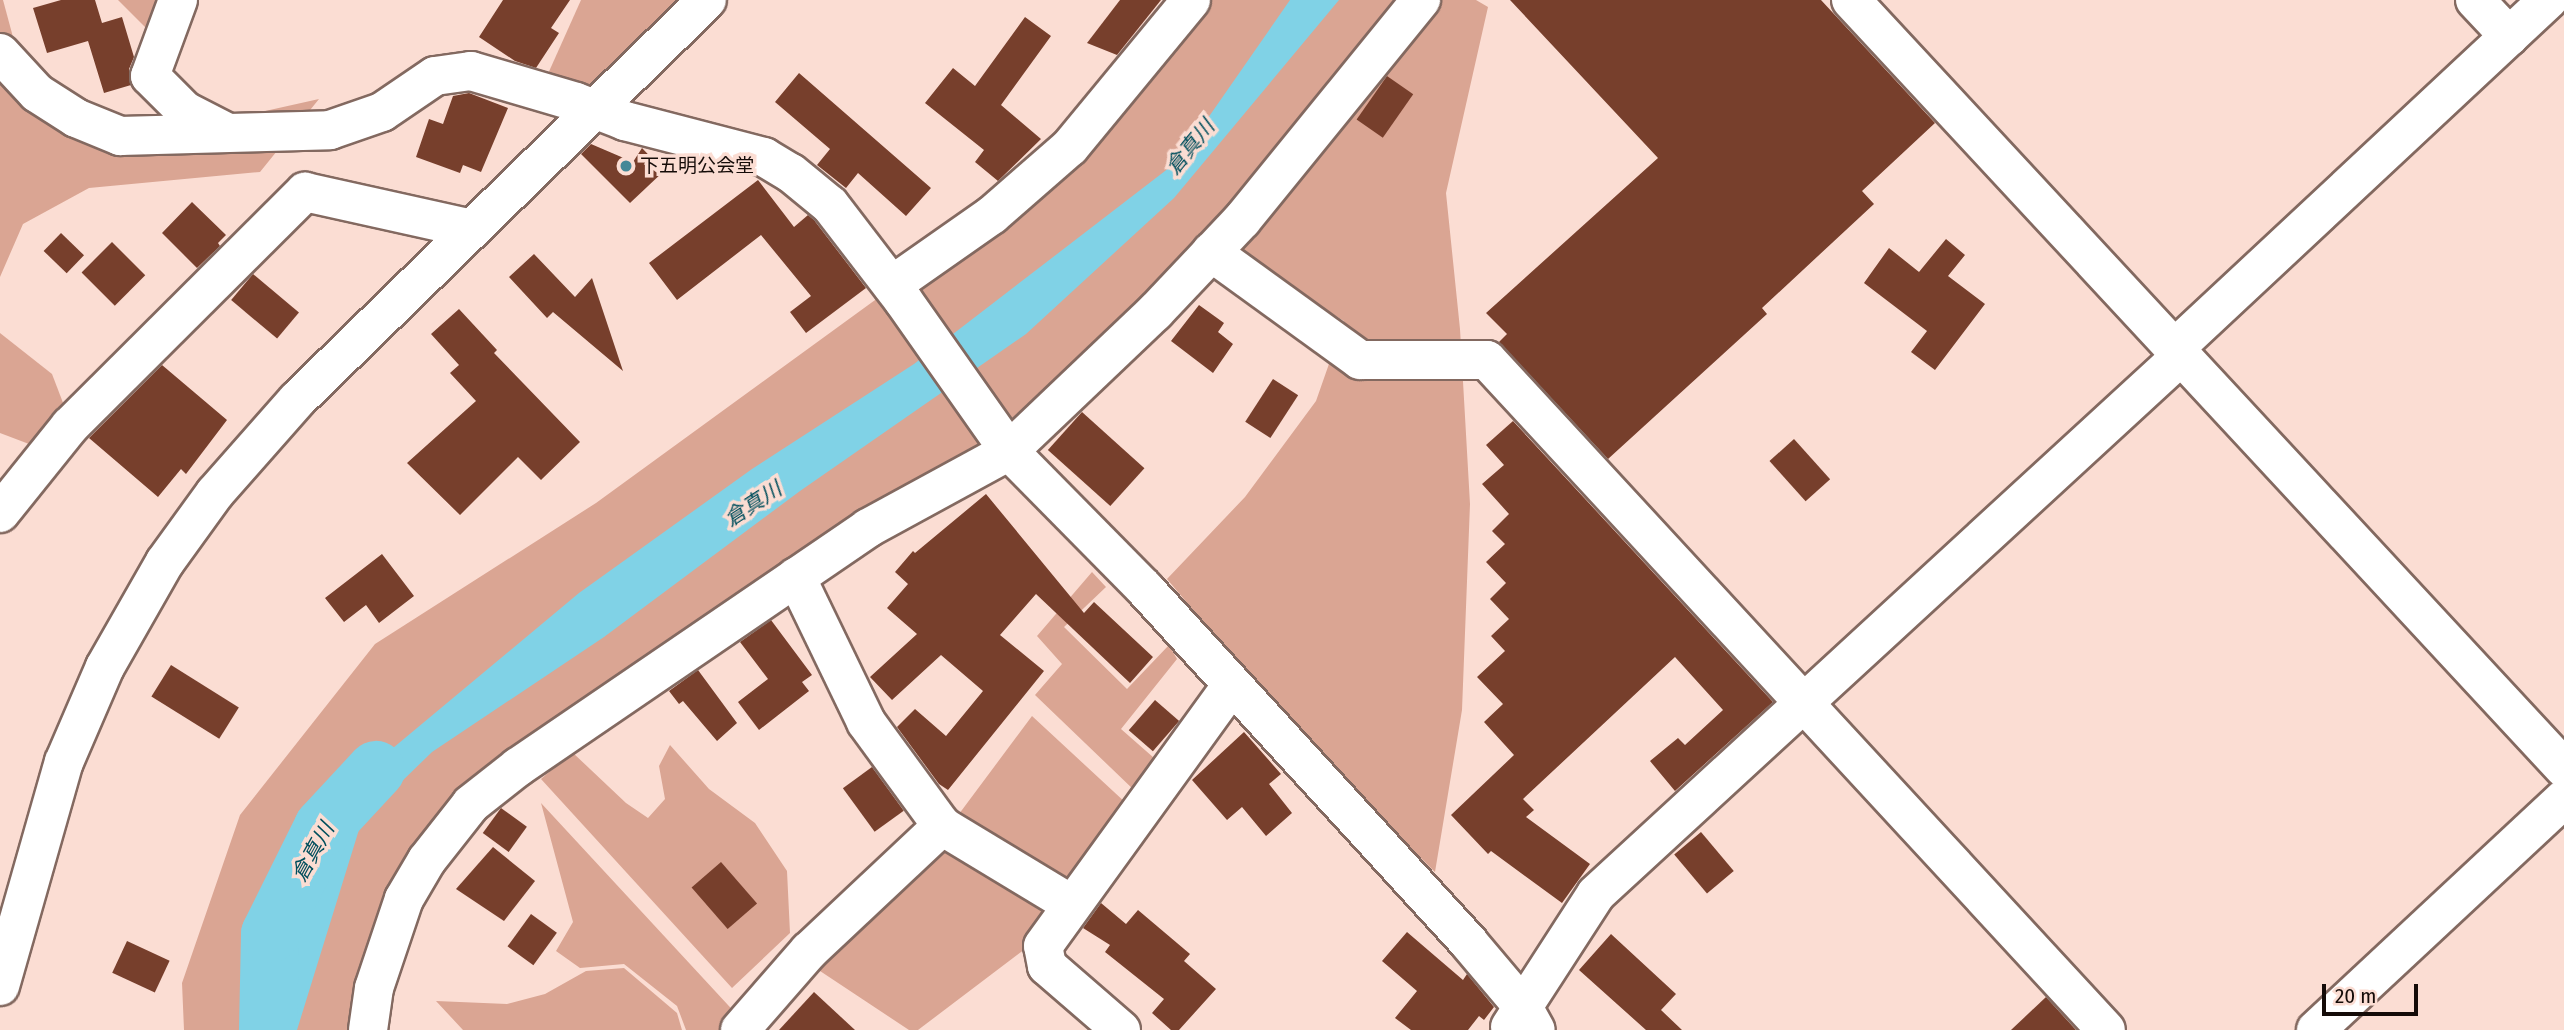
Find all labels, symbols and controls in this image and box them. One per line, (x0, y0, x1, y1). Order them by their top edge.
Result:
water label: 倉真川 (1160, 115, 1220, 179)
place label: 下五明公会堂 (640, 155, 754, 177)
marker: 下五明公会堂 (618, 158, 634, 174)
water label: 倉真川 (720, 476, 786, 532)
water label: 倉真川 (287, 818, 339, 886)
scale bar (2326, 970, 2422, 1014)
text: 20 m (2335, 983, 2376, 1009)

